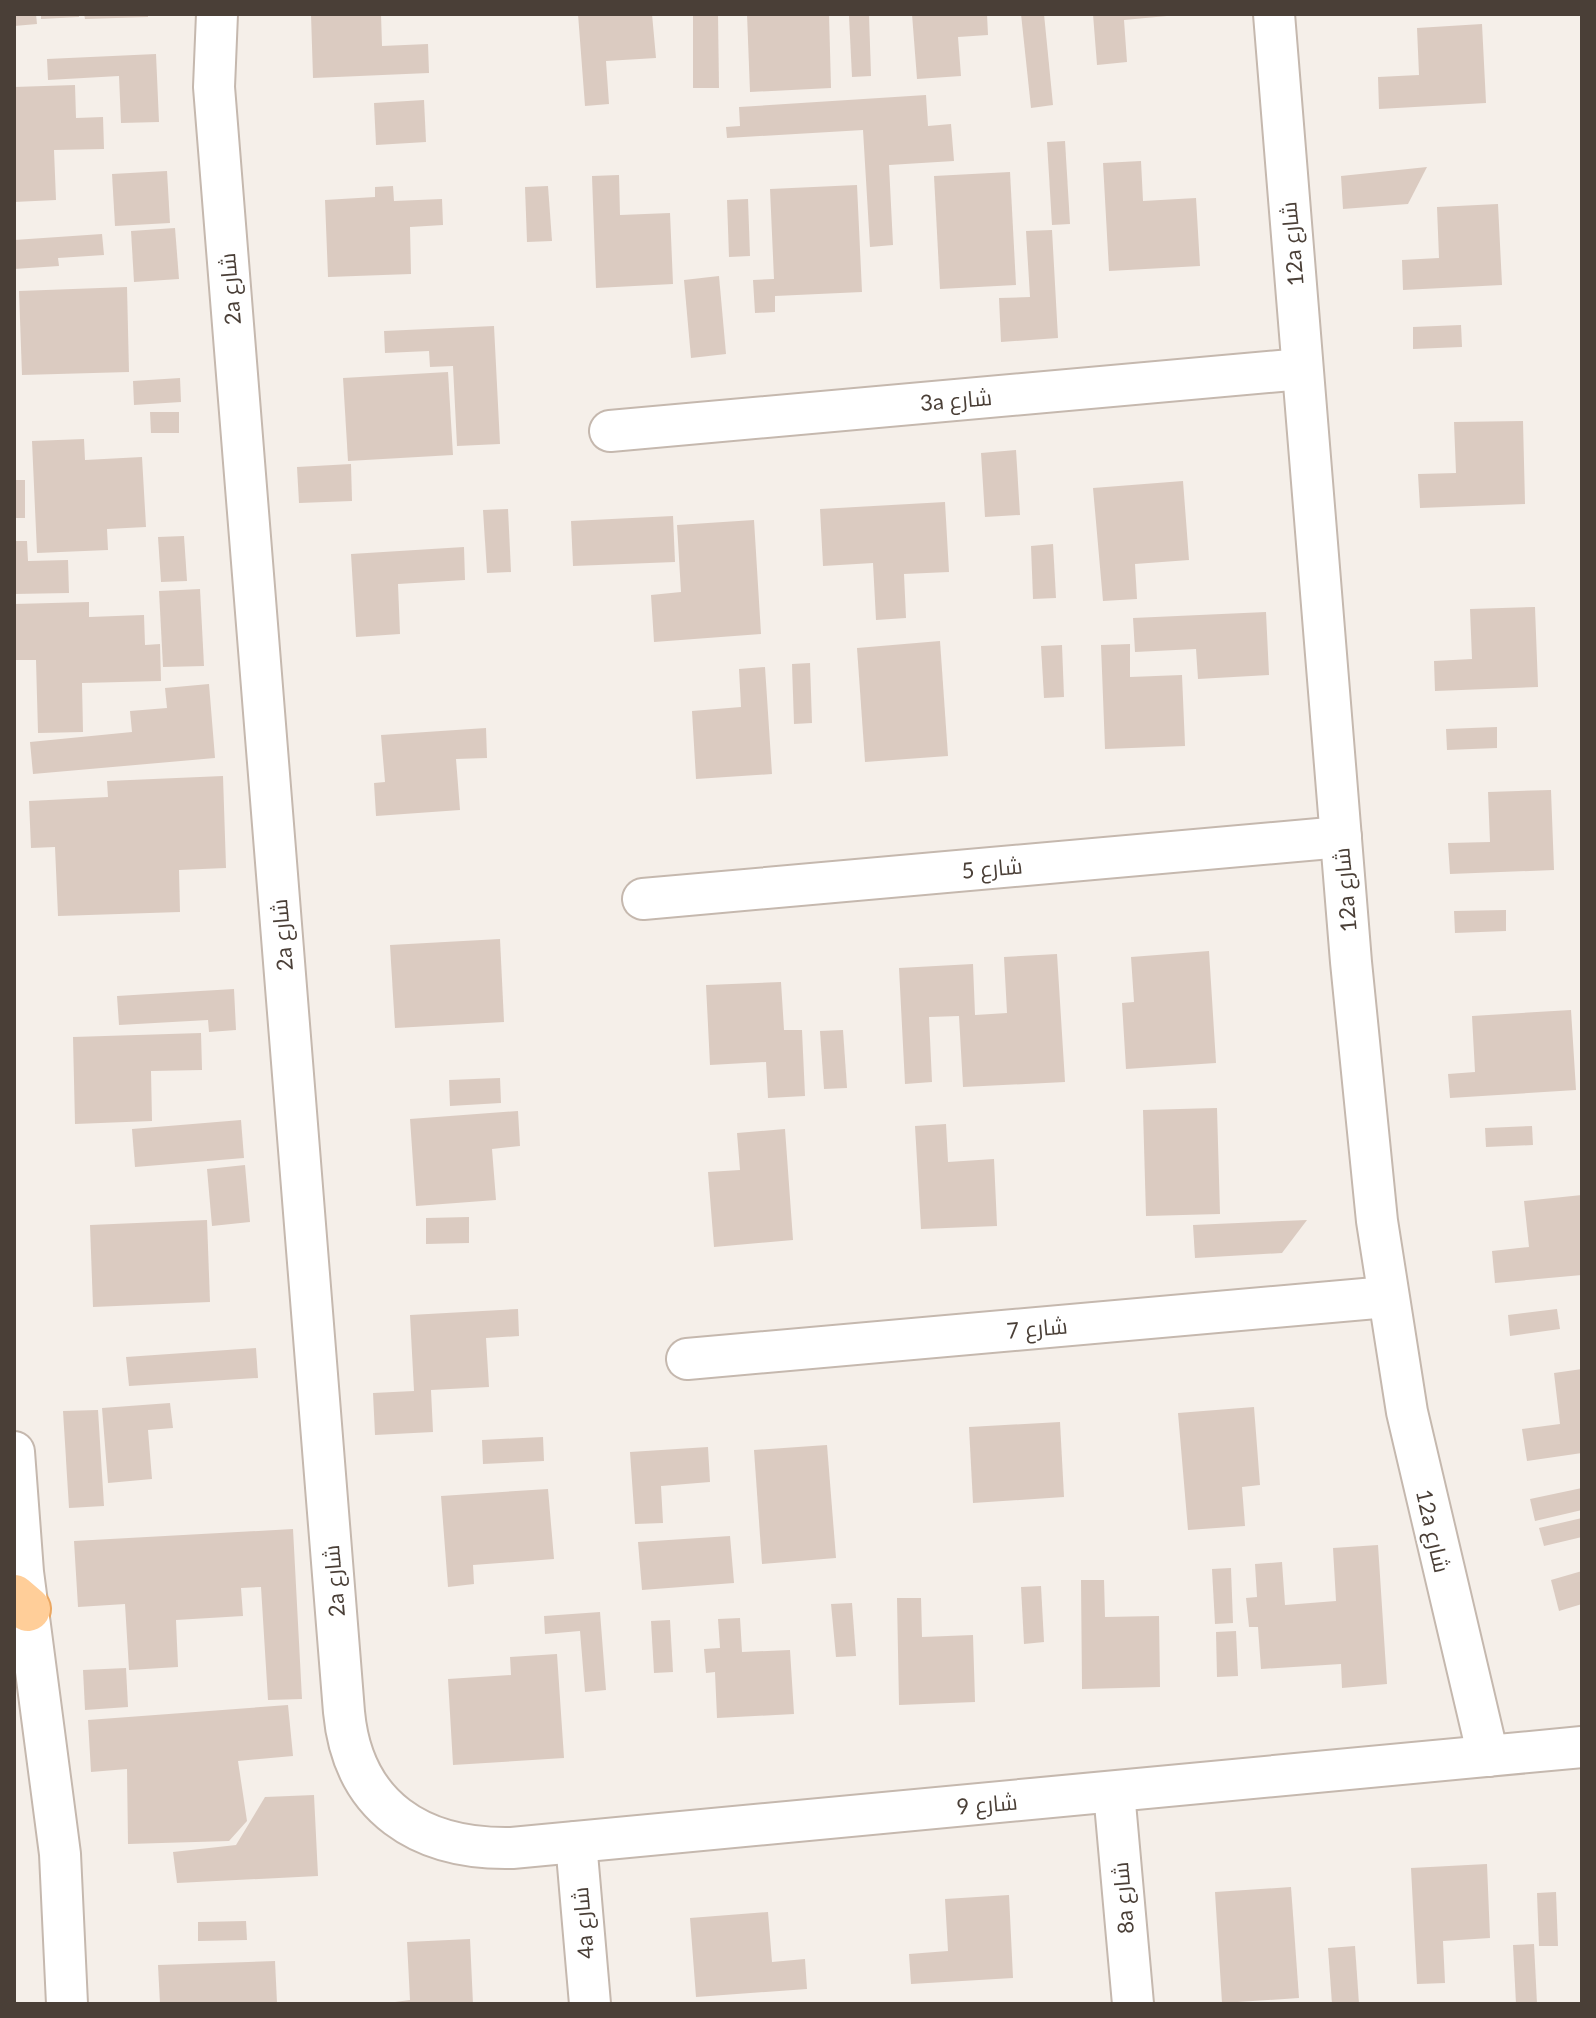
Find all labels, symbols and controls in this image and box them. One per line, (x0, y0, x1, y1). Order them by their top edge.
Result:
street label: 12a شارع (1274, 200, 1311, 287)
street label: 2a شارع (213, 252, 248, 326)
street label: 3a شارع (919, 383, 993, 418)
street label: 12a شارع (1327, 846, 1364, 933)
street label: شارع 5 (960, 851, 1024, 886)
street label: 2a شارع (265, 898, 300, 972)
street label: شارع 7 (1005, 1311, 1069, 1346)
street label: 12a شارع (1409, 1487, 1456, 1576)
street label: 2a شارع (317, 1544, 352, 1618)
street label: شارع 9 (955, 1787, 1019, 1822)
street label: 8a شارع (1106, 1861, 1141, 1935)
street label: 4a شارع (566, 1886, 601, 1960)

